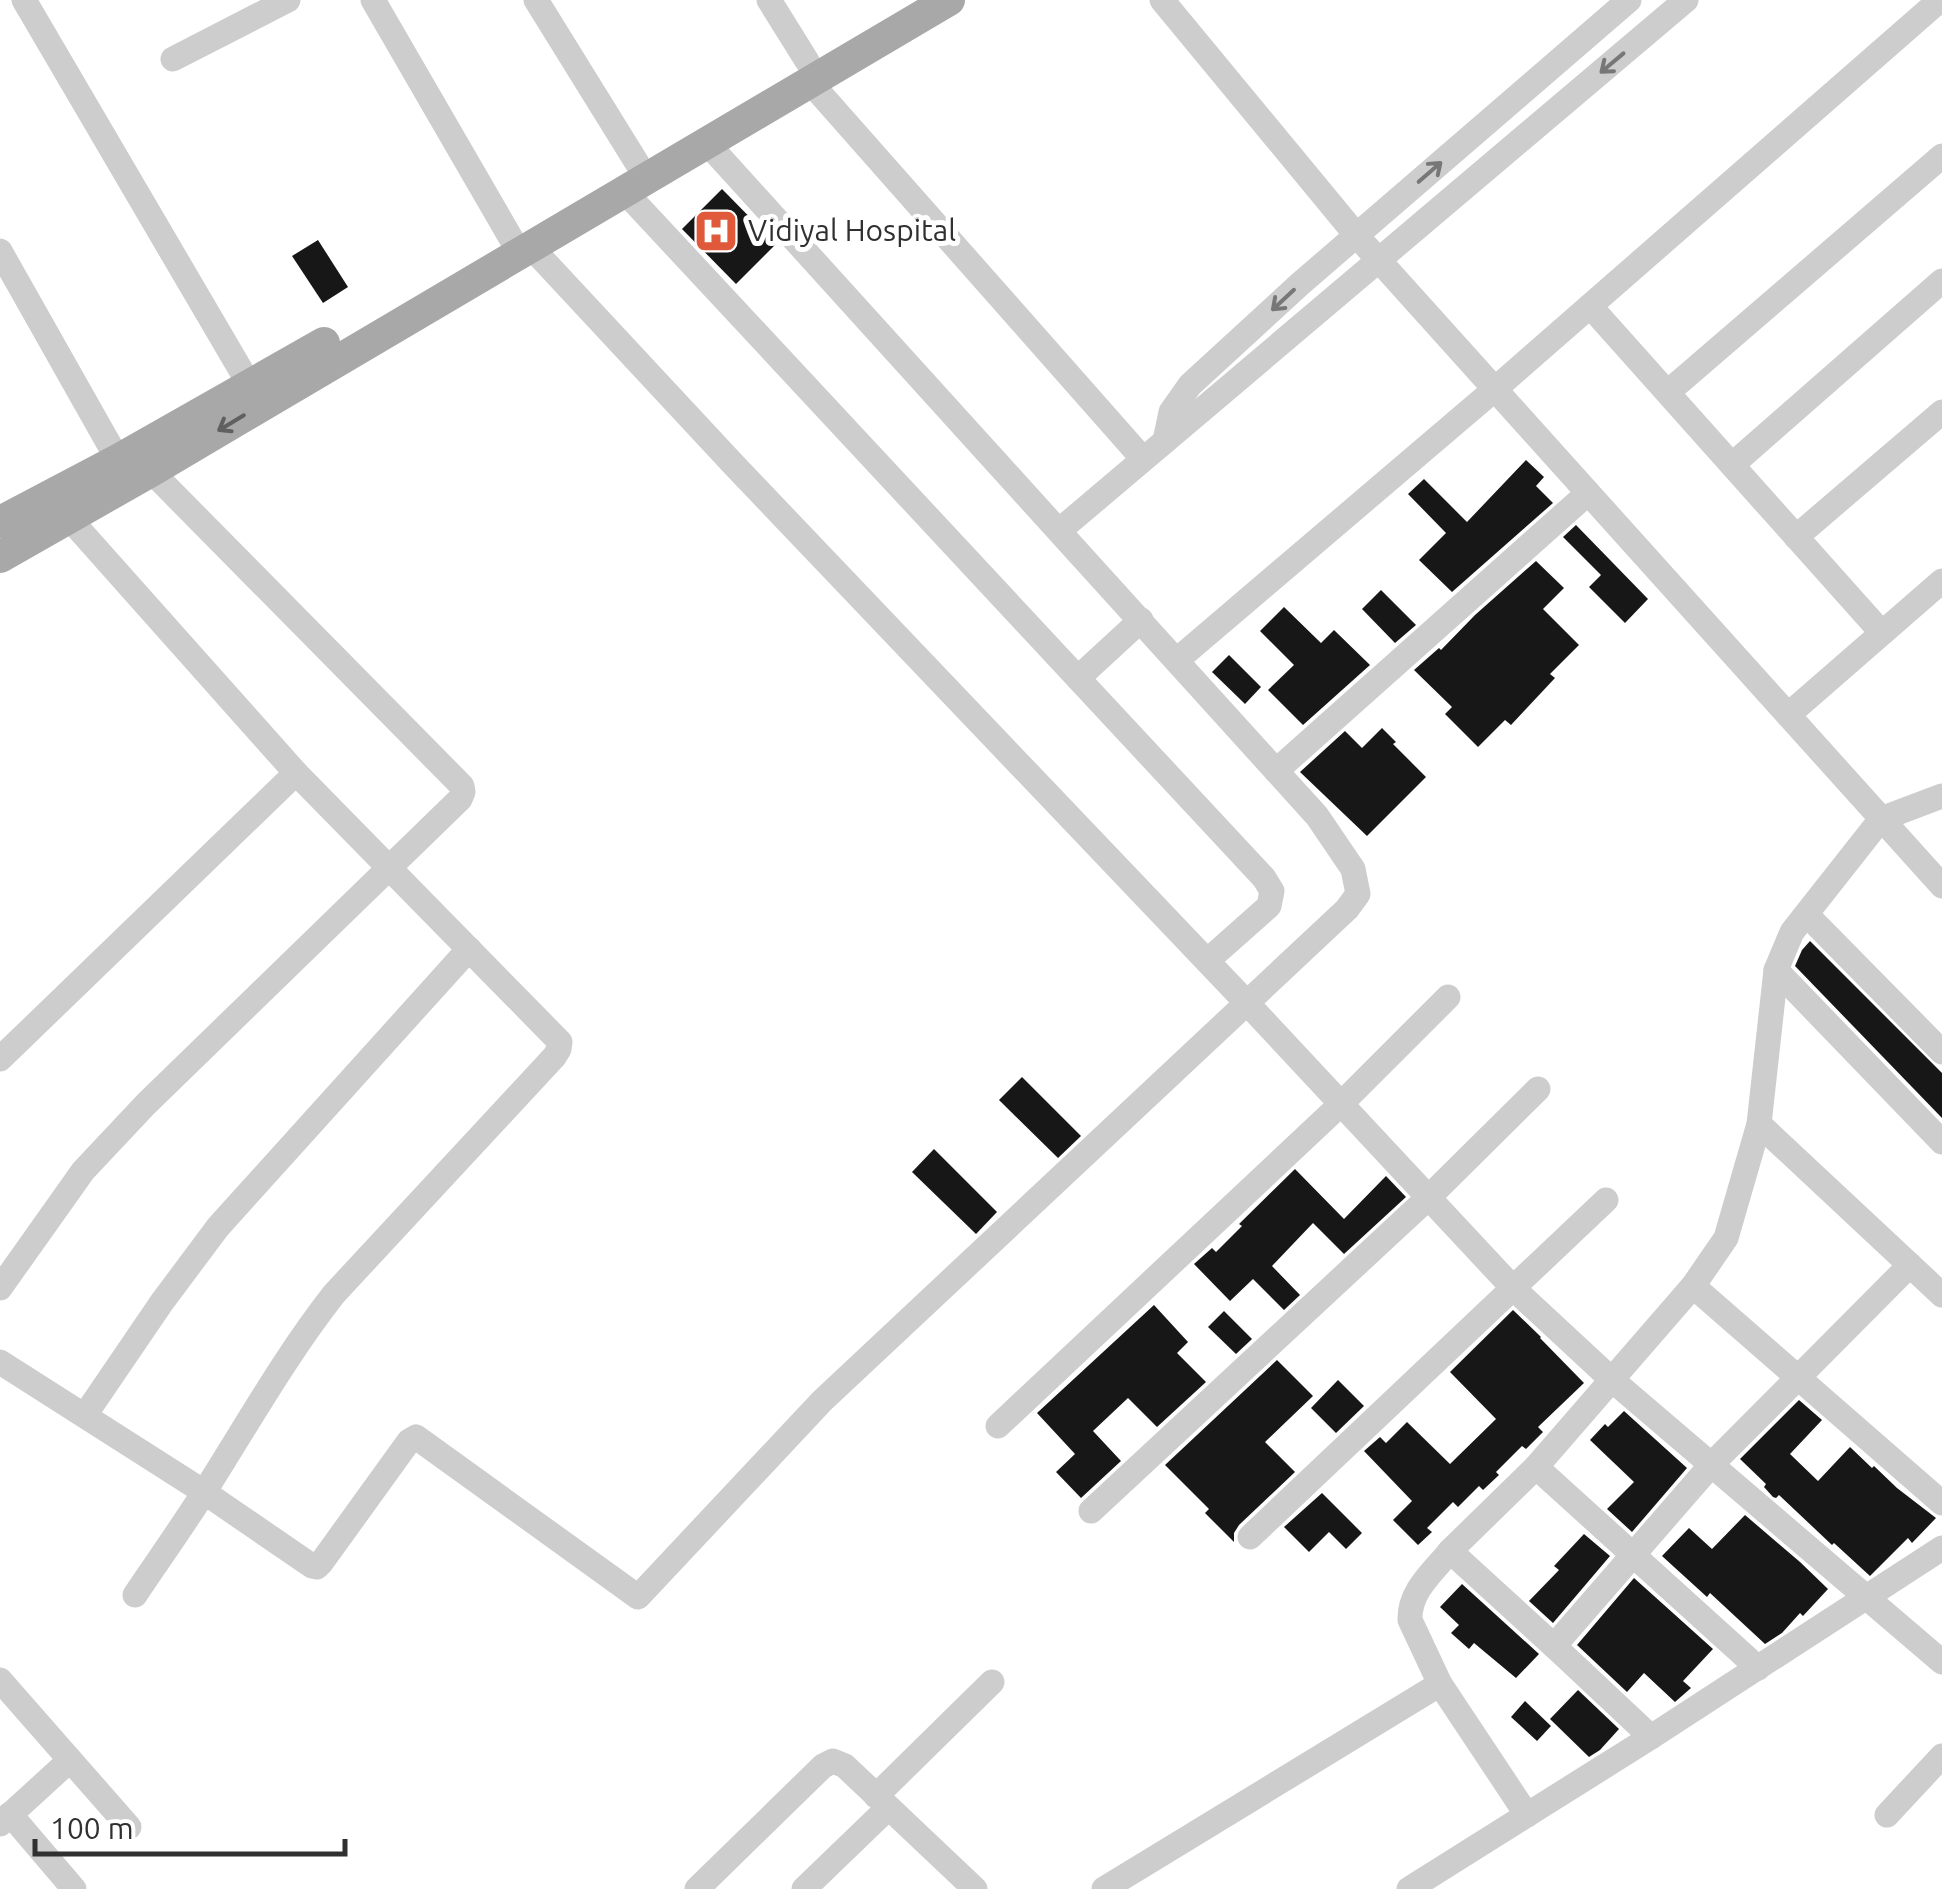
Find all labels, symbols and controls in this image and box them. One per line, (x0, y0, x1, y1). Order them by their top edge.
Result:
one-way arrow (1599, 52, 1625, 74)
one-way arrow (1417, 162, 1443, 184)
hospital icon: Vidiyal Hospital (693, 208, 739, 254)
place label: Vidiyal Hospital (748, 213, 956, 247)
one-way arrow (1271, 288, 1296, 311)
one-way arrow (217, 413, 246, 433)
scale bar (35, 1794, 345, 1856)
text: 100 m (50, 1811, 134, 1845)

